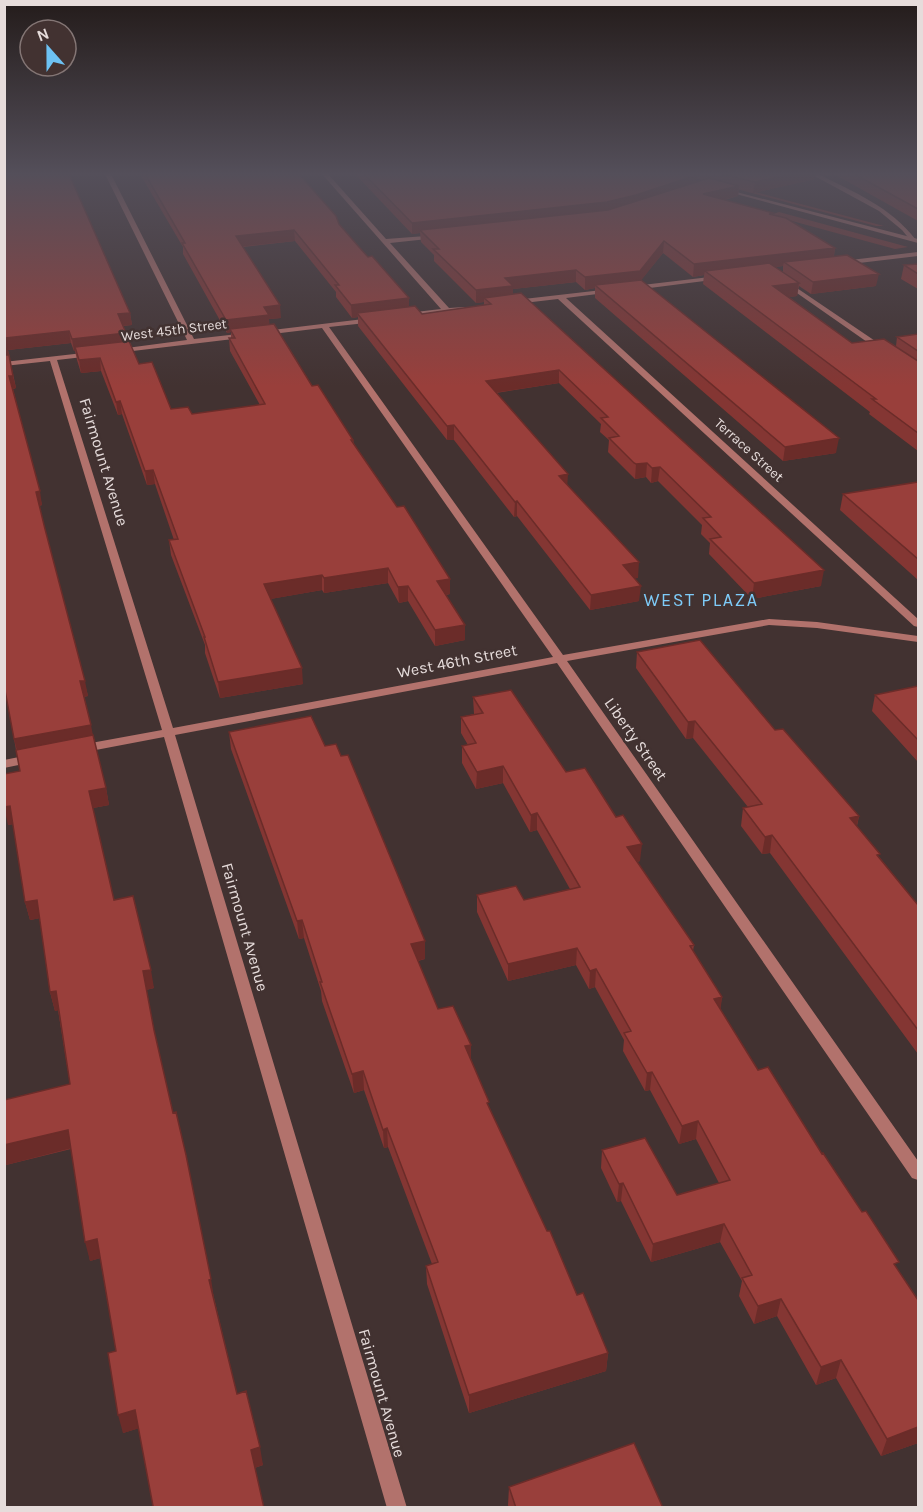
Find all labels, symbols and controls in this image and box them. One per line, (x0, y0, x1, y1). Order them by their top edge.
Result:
north arrow (18, 18, 78, 78)
text: N (34, 24, 52, 45)
street label: West 45th Street (120, 315, 228, 345)
street label: Fairmount Avenue (75, 396, 133, 528)
street label: Terrace Street (711, 415, 787, 485)
district label: WEST PLAZA (643, 589, 759, 611)
street label: West 46th Street (395, 640, 519, 682)
street label: Liberty Street (600, 694, 672, 784)
street label: Fairmount Avenue (218, 861, 272, 993)
street label: Fairmount Avenue (355, 1327, 409, 1459)

